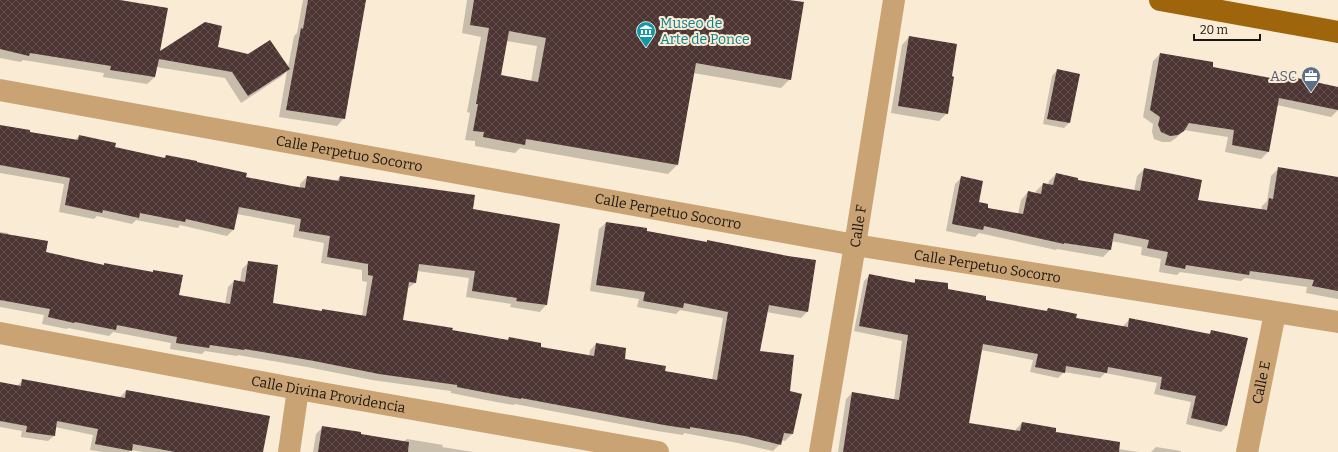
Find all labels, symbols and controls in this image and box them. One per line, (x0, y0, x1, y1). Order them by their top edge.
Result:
place label: Museo de Arte de Ponce (660, 15, 750, 48)
scale bar (1194, 16, 1260, 42)
museum icon: Museo de Arte de Ponce (635, 20, 657, 48)
text: 20 m (1200, 23, 1229, 37)
office icon: ASC (1300, 65, 1322, 93)
place label: ASC (1270, 68, 1297, 85)
street label: Calle Perpetuo Socorro (275, 132, 424, 175)
street label: Calle Perpetuo Socorro (593, 189, 743, 233)
street label: Calle F (846, 204, 870, 249)
street label: Calle Perpetuo Socorro (913, 246, 1062, 286)
street label: Calle E (1248, 359, 1274, 405)
street label: Calle Divina Providencia (250, 372, 407, 416)

